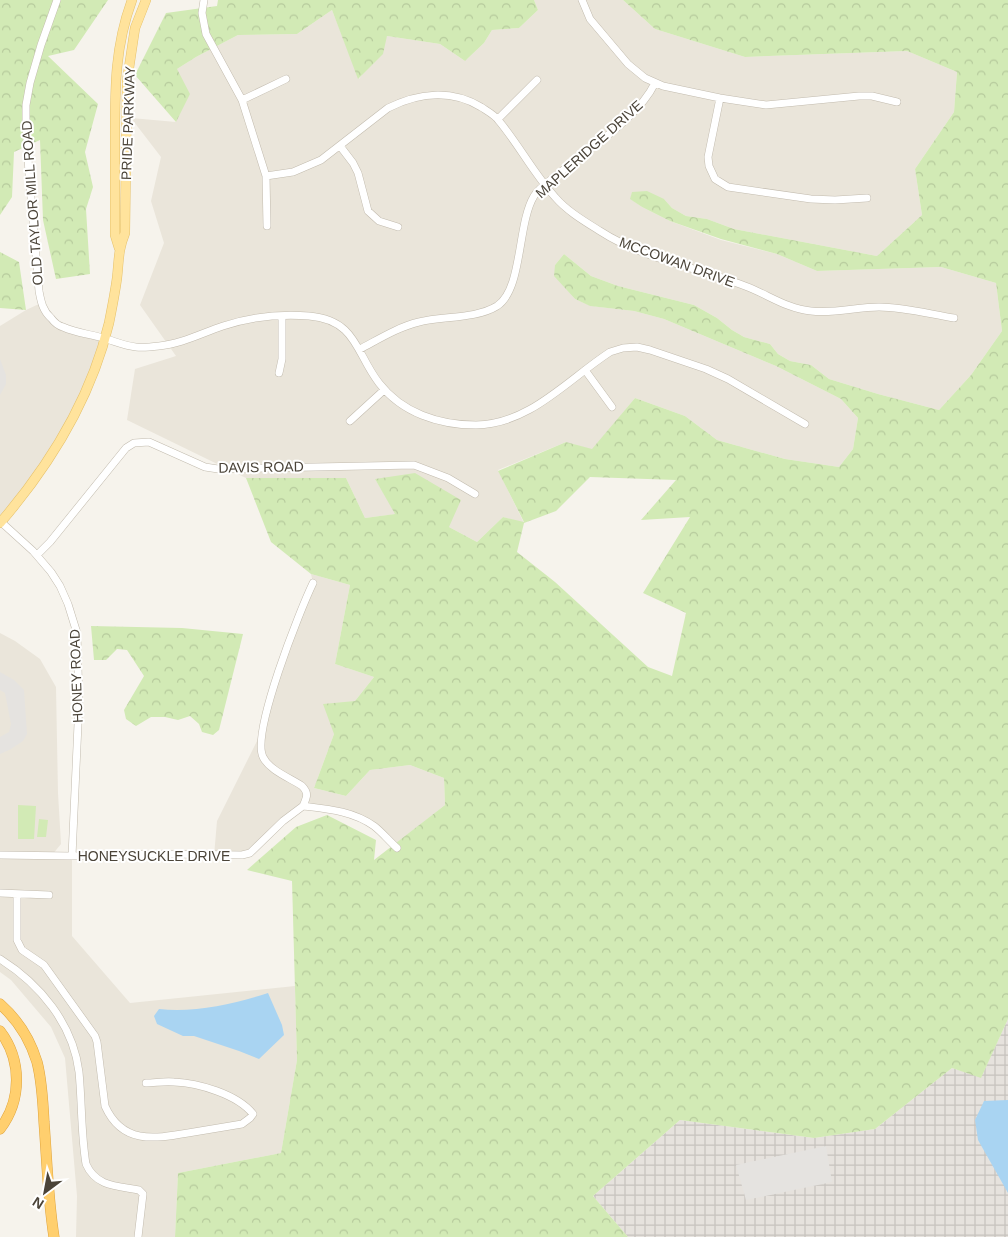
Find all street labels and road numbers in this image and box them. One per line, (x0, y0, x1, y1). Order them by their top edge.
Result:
street label: PRIDE PARKWAY (118, 65, 138, 180)
street label: MAPLERIDGE DRIVE (532, 97, 646, 201)
street label: OLD TAYLOR MILL ROAD (18, 120, 46, 286)
street label: MCCOWAN DRIVE (617, 234, 737, 290)
street label: DAVIS ROAD (218, 458, 304, 476)
street label: HONEY ROAD (66, 629, 86, 723)
street label: HONEYSUCKLE DRIVE (78, 848, 230, 864)

